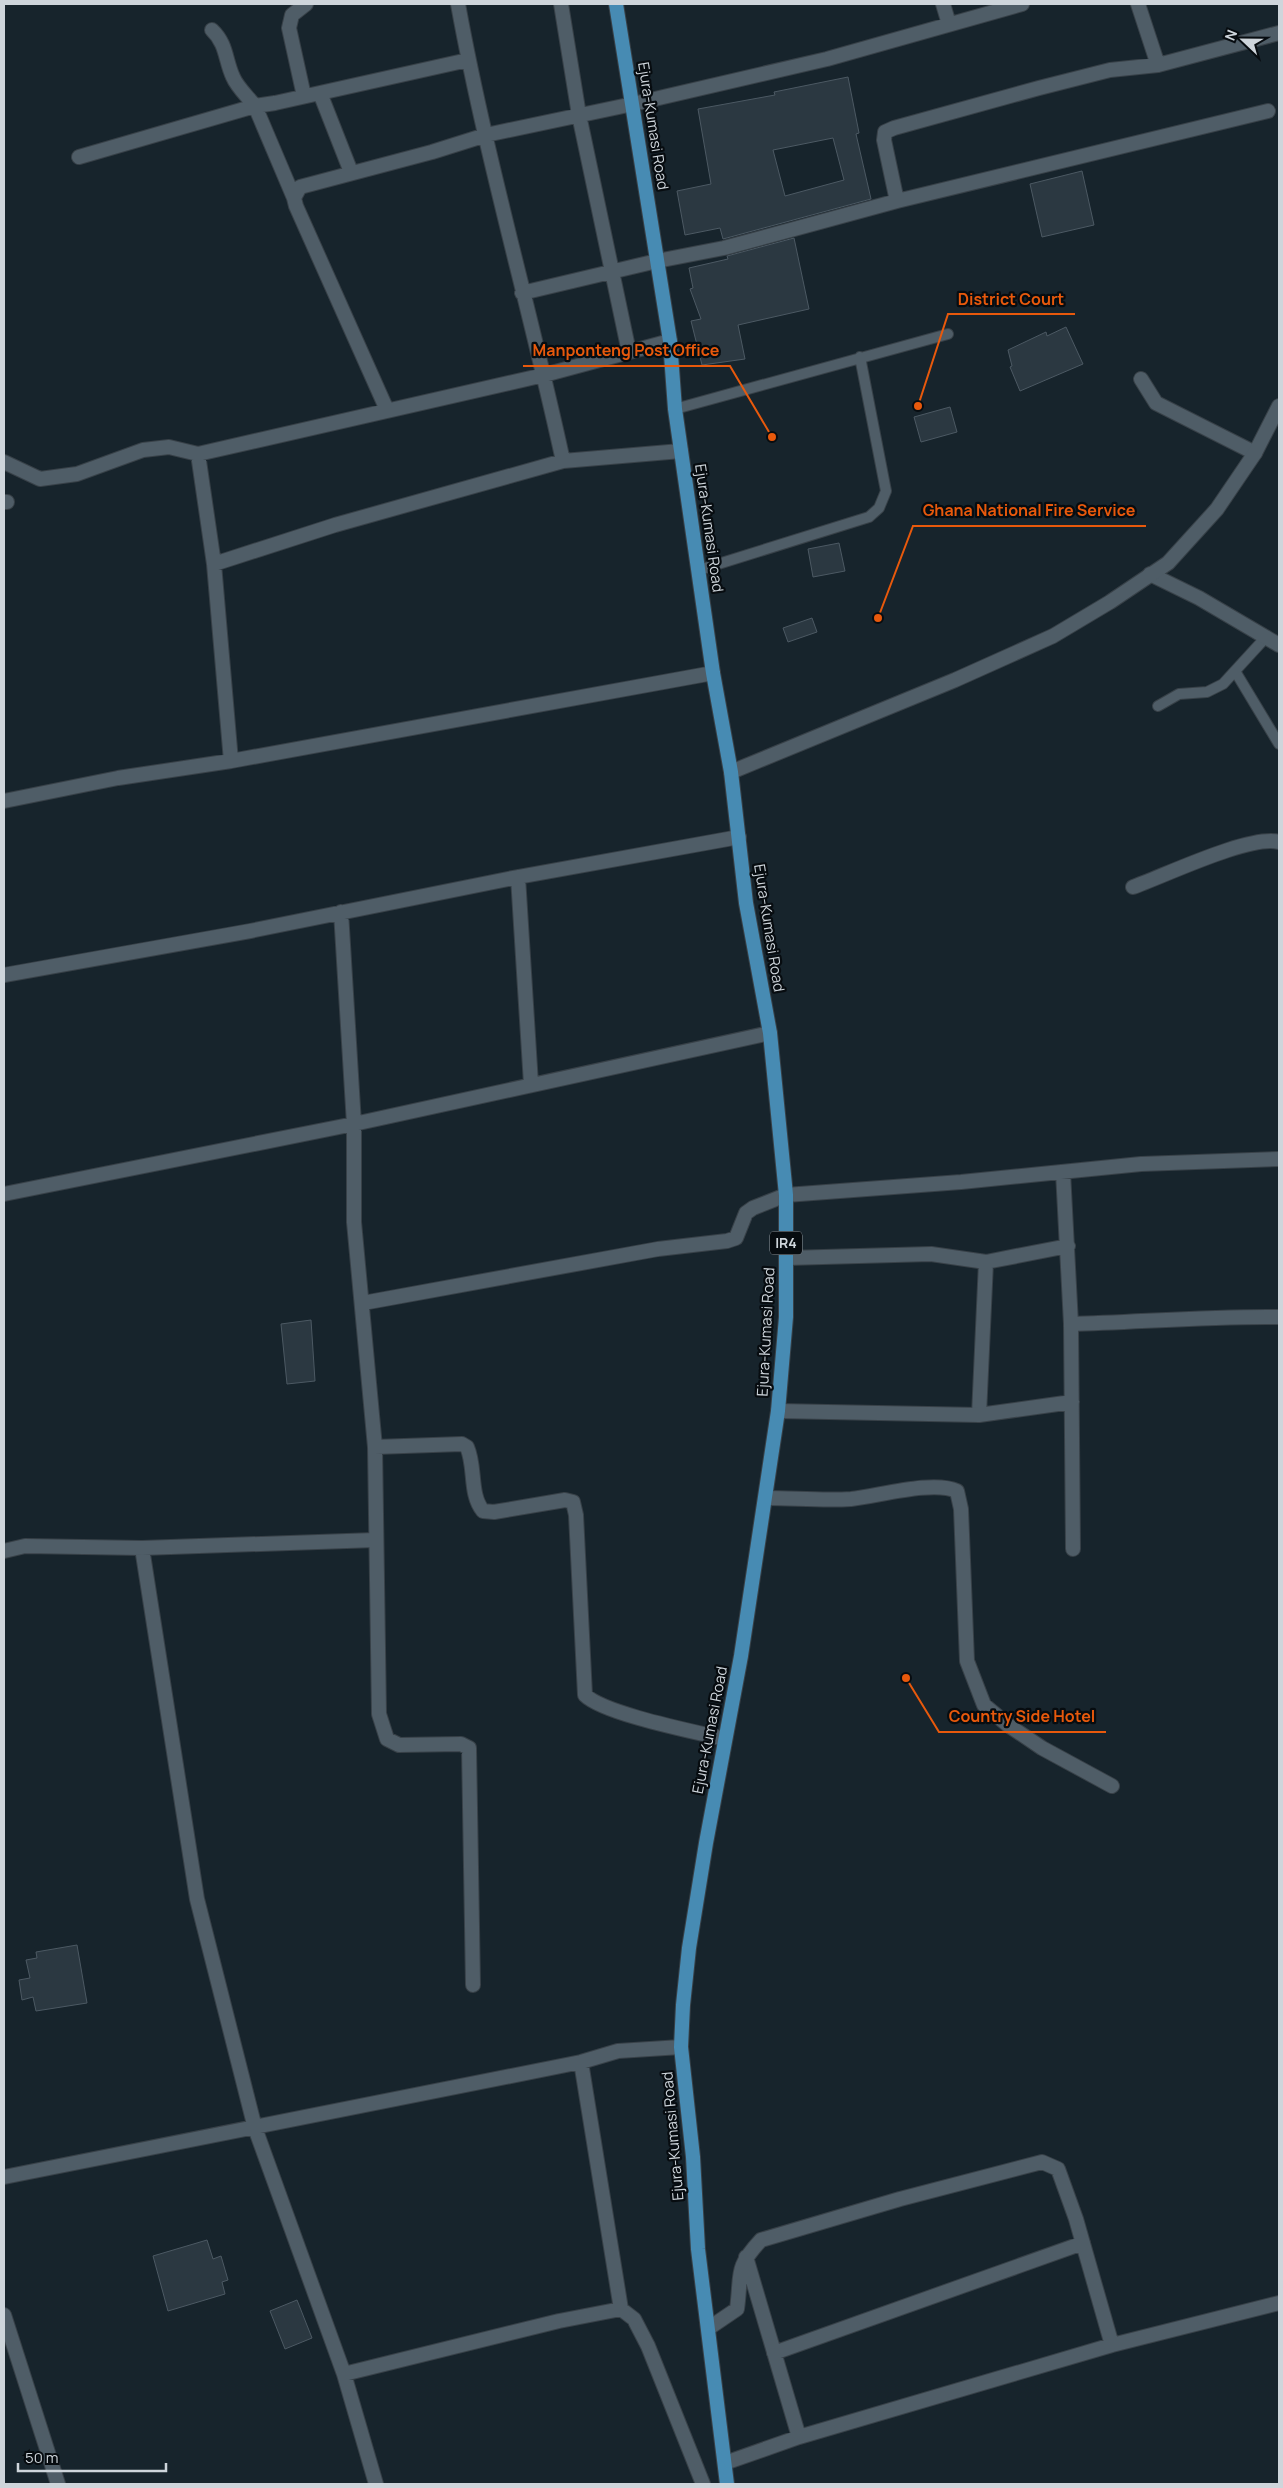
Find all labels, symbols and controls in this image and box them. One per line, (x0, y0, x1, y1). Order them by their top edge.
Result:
north arrow (1218, 15, 1268, 65)
text: N (1220, 27, 1241, 43)
street label: Ejura-Kumasi Road (633, 60, 674, 191)
callout: District Court (948, 283, 1075, 314)
text: District Court (958, 288, 1064, 310)
callout: Manponteng Post Office (523, 335, 730, 366)
text: Manponteng Post Office (533, 339, 720, 361)
street label: Ejura-Kumasi Road (690, 462, 729, 593)
callout: Ghana National Fire Service (913, 495, 1146, 526)
text: Ghana National Fire Service (923, 499, 1136, 521)
street label: Ejura-Kumasi Road (749, 862, 790, 993)
road number: IR4 (770, 1232, 802, 1254)
street label: Ejura-Kumasi Road (752, 1267, 779, 1397)
street label: Ejura-Kumasi Road (687, 1664, 732, 1795)
callout: Country Side Hotel (939, 1701, 1106, 1732)
text: Country Side Hotel (949, 1705, 1095, 1727)
street label: Ejura-Kumasi Road (656, 2071, 689, 2201)
scale bar (18, 2440, 165, 2472)
text: 50 m (25, 2447, 59, 2468)

